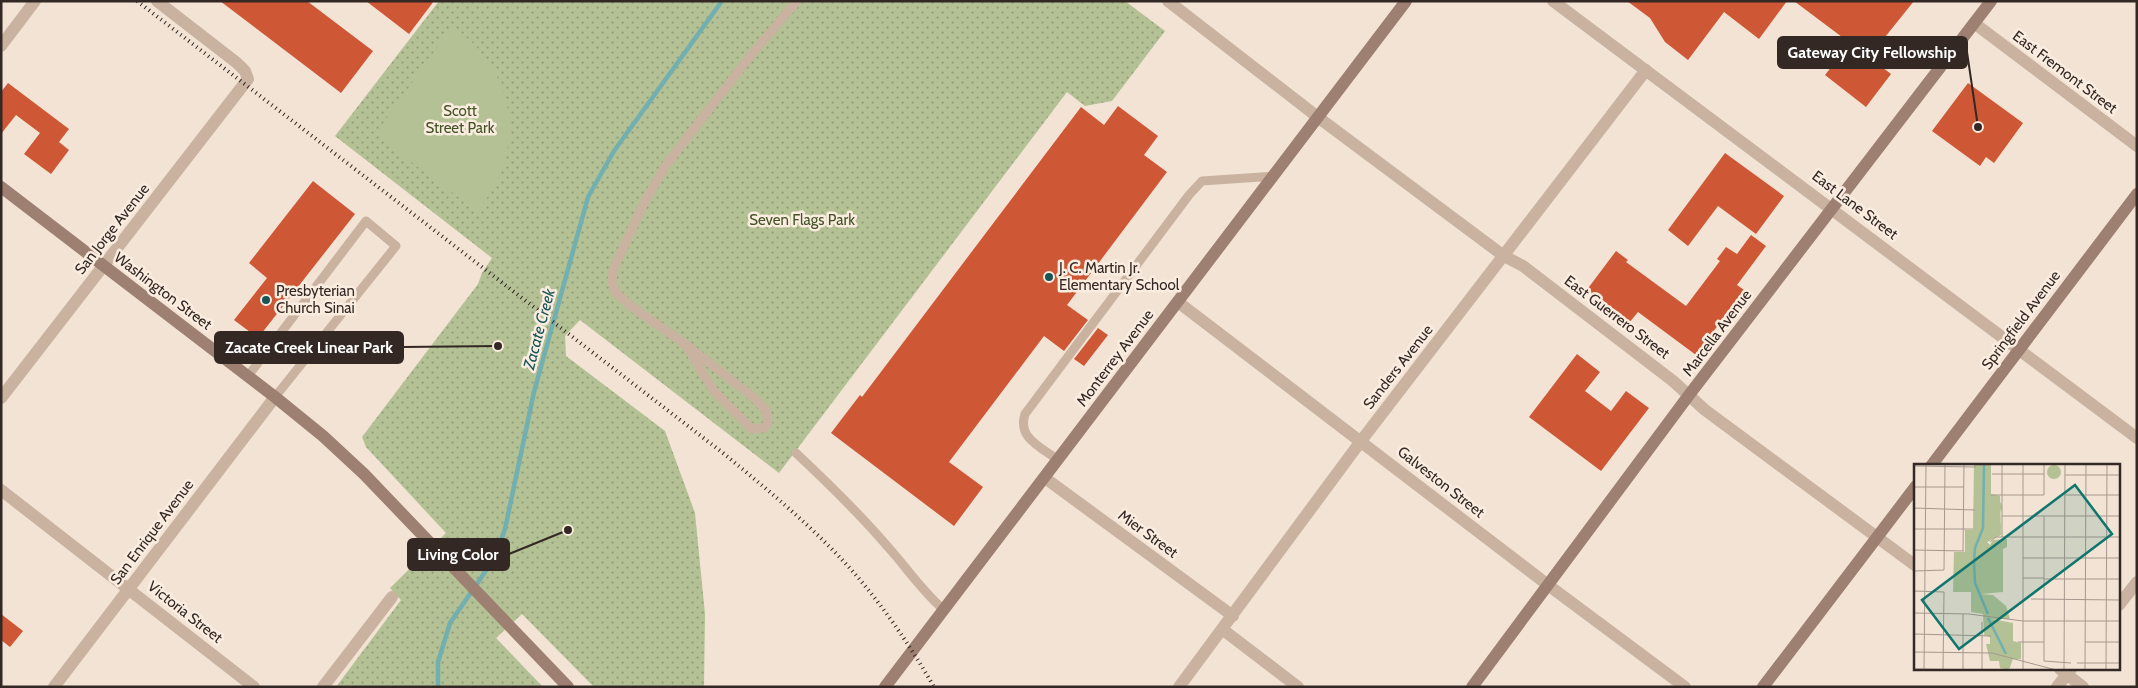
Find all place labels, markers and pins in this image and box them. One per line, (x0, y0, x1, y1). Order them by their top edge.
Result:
callout: Gateway City Fellowship (1778, 37, 1967, 68)
place label: J. C. Martin Jr. Elementary School (1058, 259, 1180, 294)
marker: J. C. Martin Jr. Elementary School (1043, 271, 1055, 283)
place label: Presbyterian Church Sinai (276, 282, 355, 317)
marker: Presbyterian Church Sinai (260, 294, 272, 306)
callout: Zacate Creek Linear Park (215, 332, 403, 363)
callout: Living Color (408, 539, 509, 570)

